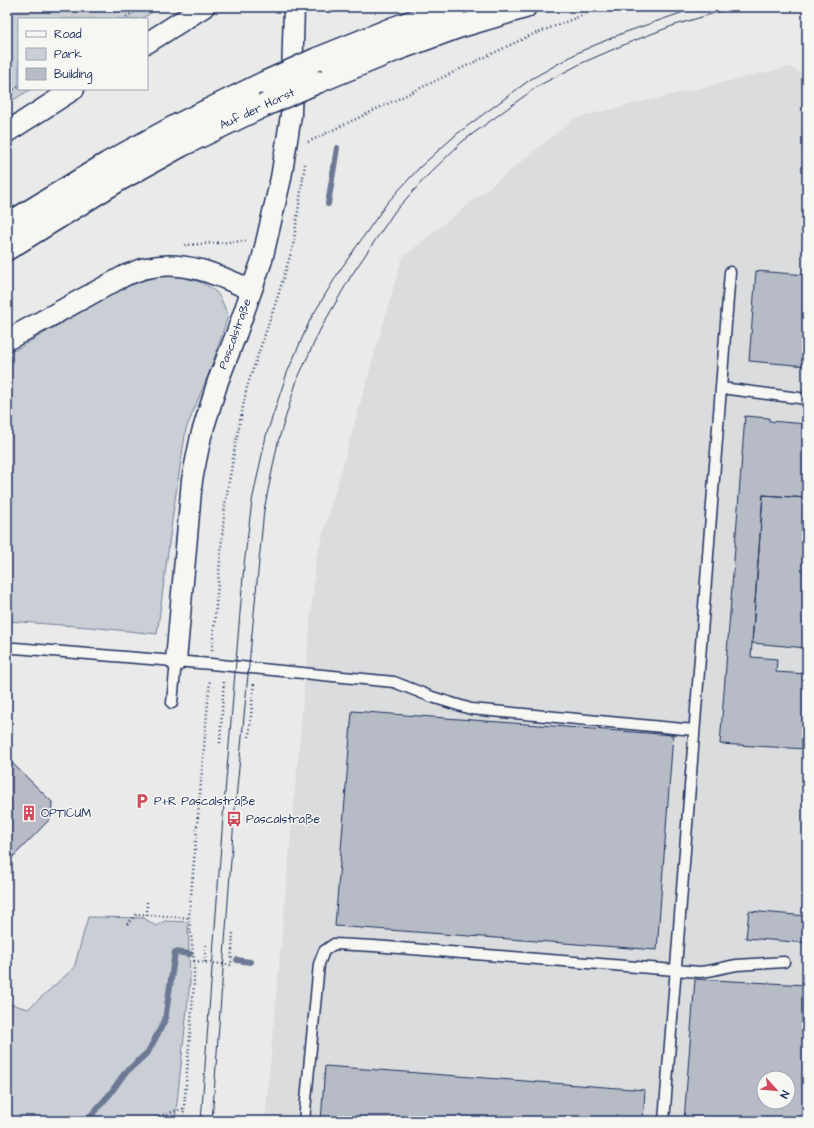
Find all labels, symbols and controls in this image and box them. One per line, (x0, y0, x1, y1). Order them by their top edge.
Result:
legend (18, 18, 148, 90)
text: Road (54, 26, 82, 43)
text: Park (54, 46, 82, 63)
text: Building (54, 66, 92, 84)
street label: Auf der Horst (217, 84, 298, 134)
street label: Pascalstraße (214, 296, 256, 372)
parking icon: P+R Pascalstraße (133, 792, 151, 810)
place label: P+R Pascalstraße (154, 793, 256, 810)
building icon: OPTICUM (20, 804, 38, 822)
place label: OPTICUM (41, 805, 91, 822)
bus stop icon: Pascalstraße (225, 810, 243, 828)
place label: Pascalstraße (246, 811, 321, 828)
north arrow (756, 1070, 796, 1110)
text: N (776, 1088, 793, 1101)

